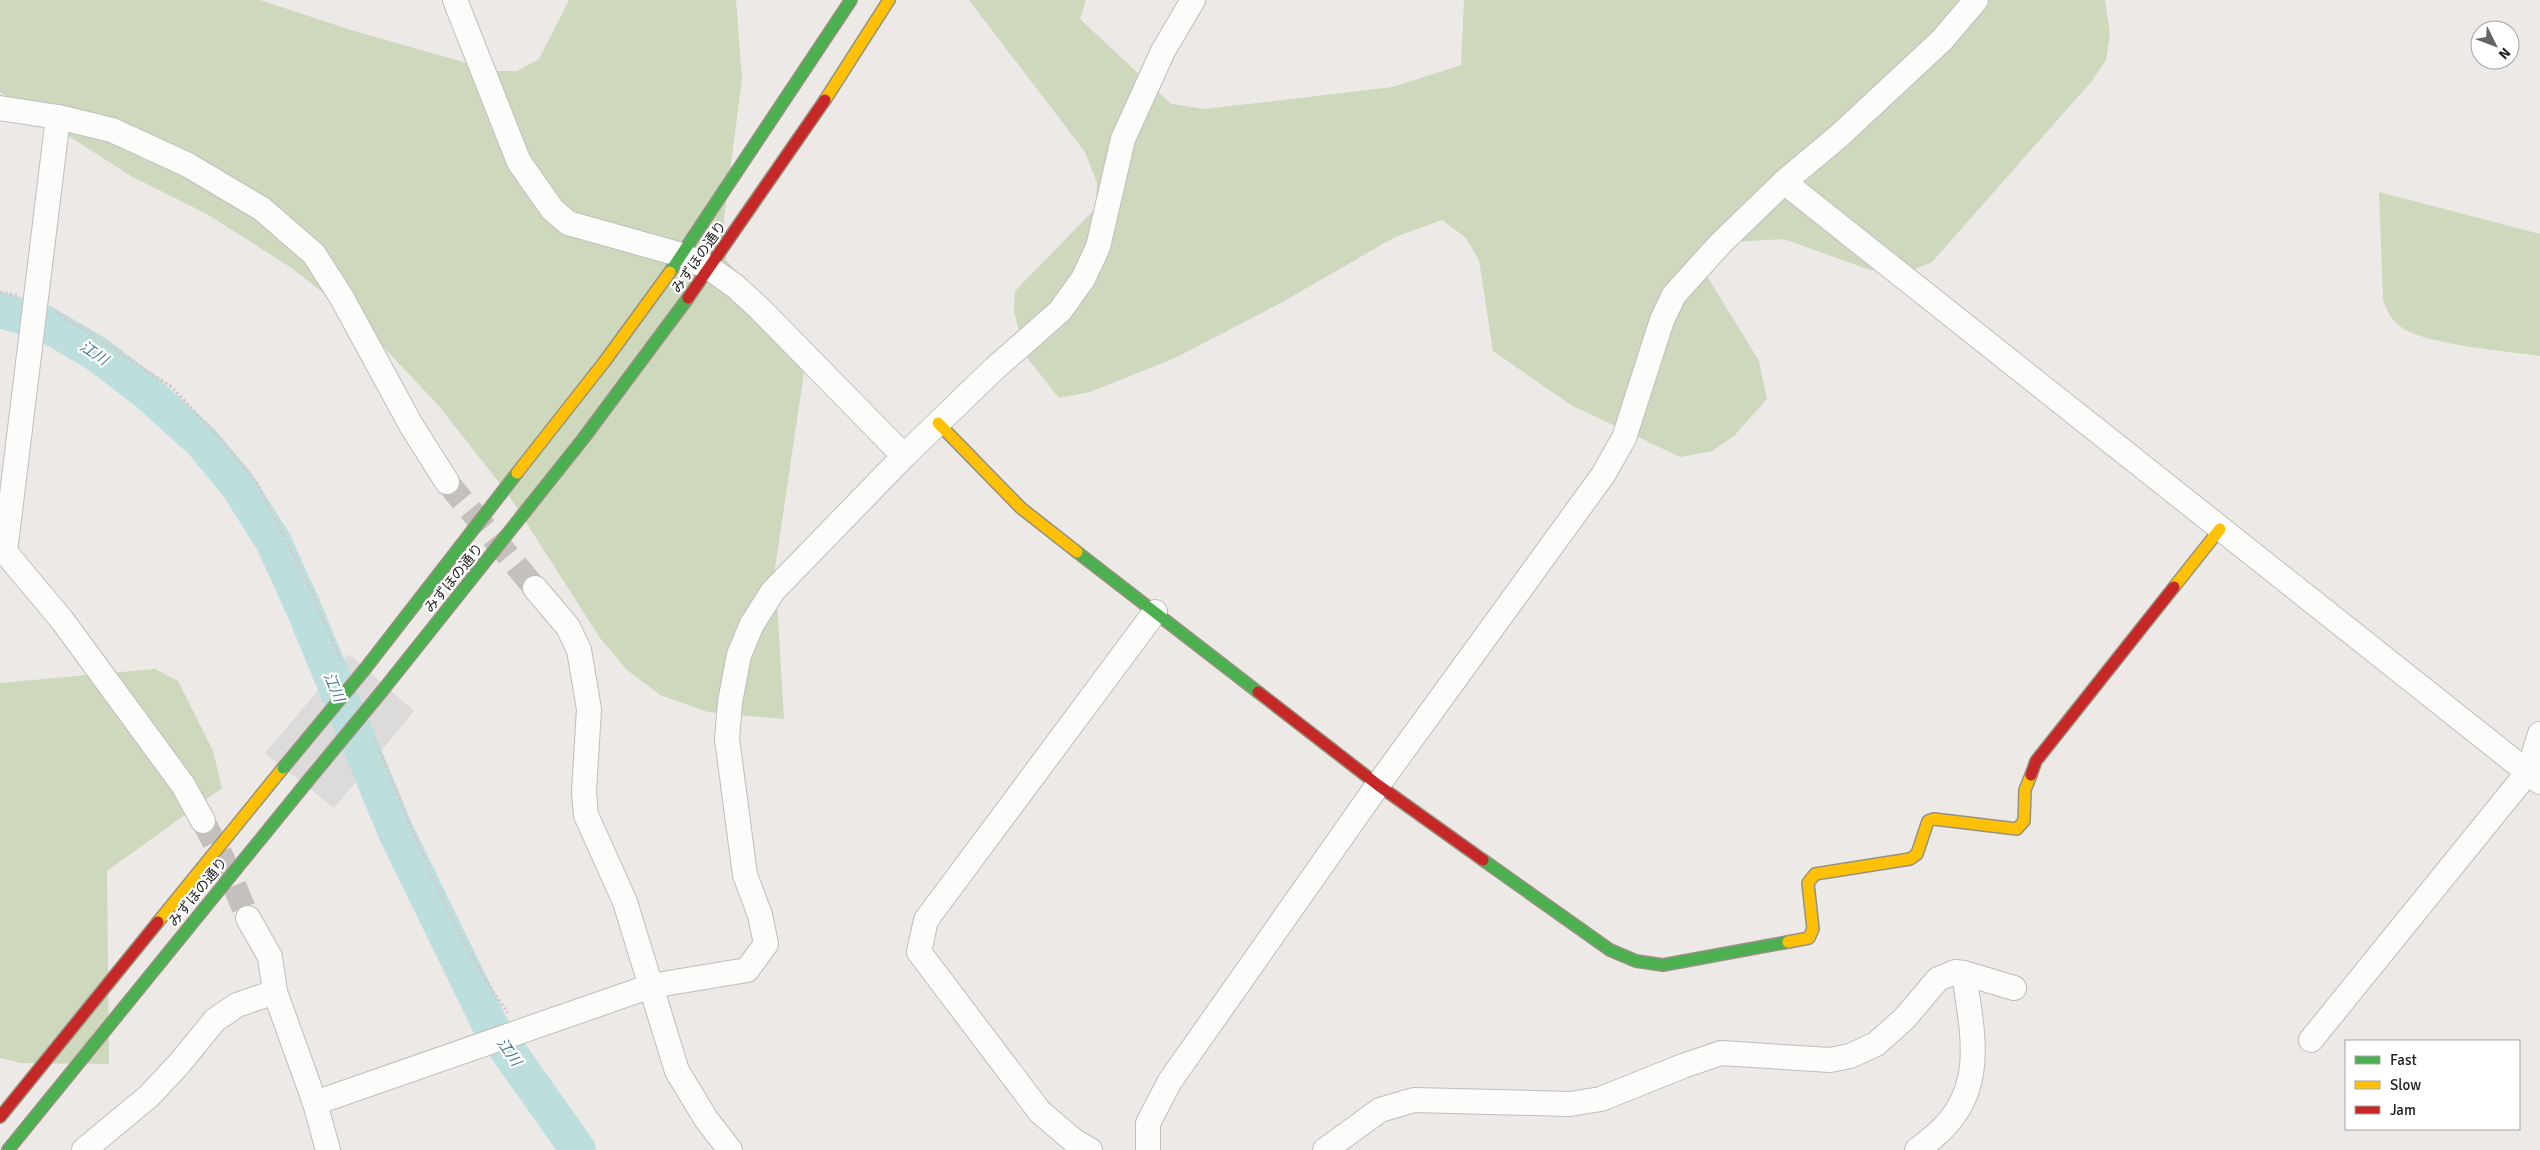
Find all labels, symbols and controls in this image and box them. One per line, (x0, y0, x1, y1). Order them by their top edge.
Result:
north arrow (2470, 20, 2520, 70)
text: N (2495, 44, 2514, 63)
street label: みずほの通り (668, 218, 730, 296)
water label: 江川 (77, 337, 113, 370)
street label: みずほの通り (421, 540, 487, 616)
water label: 江川 (320, 670, 349, 706)
street label: みずほの通り (165, 854, 231, 930)
water label: 江川 (493, 1035, 526, 1071)
legend (2345, 1040, 2520, 1130)
text: Fast (2390, 1051, 2417, 1069)
text: Slow (2390, 1076, 2421, 1094)
text: Jam (2390, 1101, 2416, 1119)

